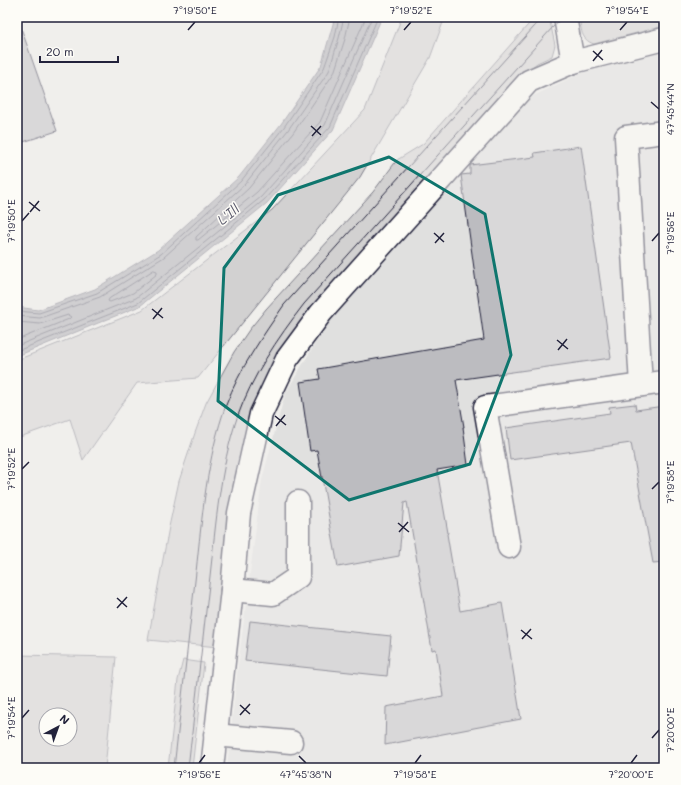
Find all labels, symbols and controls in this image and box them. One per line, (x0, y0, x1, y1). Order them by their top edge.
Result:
text: 7°19'50"E (173, 3, 217, 17)
text: 7°19'52"E (390, 3, 433, 17)
text: 7°19'54"E (606, 3, 649, 17)
scale bar (40, 38, 118, 64)
text: 20 m (46, 43, 74, 59)
text: 47°45'44"N (663, 83, 677, 135)
text: 7°19'50"E (4, 199, 18, 243)
water label: L'Ill (213, 199, 244, 229)
text: 7°19'56"E (663, 211, 677, 255)
text: 7°19'52"E (4, 447, 18, 490)
text: 7°19'58"E (663, 460, 677, 504)
text: 7°19'54"E (4, 696, 18, 739)
north arrow (38, 707, 78, 747)
text: 7°20'00"E (663, 707, 677, 752)
text: N (57, 711, 73, 727)
text: 7°19'56"E (177, 767, 221, 781)
text: 47°45'38"N (280, 767, 332, 781)
text: 7°19'58"E (393, 767, 437, 781)
text: 7°20'00"E (609, 767, 654, 781)

